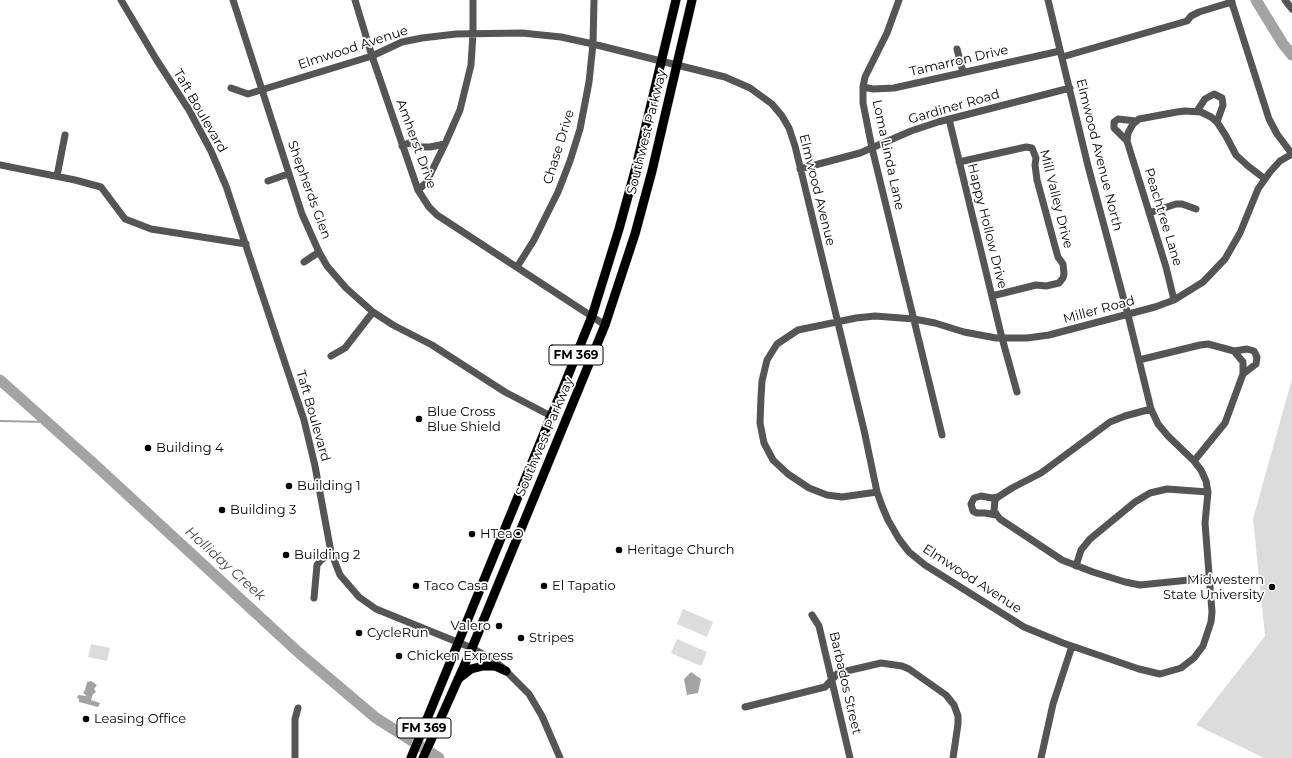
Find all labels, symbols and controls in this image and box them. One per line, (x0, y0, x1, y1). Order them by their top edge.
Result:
street label: Elmwood Avenue (296, 23, 410, 73)
street label: Tamarron Drive (908, 42, 1010, 80)
street label: Taft Boulevard (170, 66, 230, 156)
street label: Southwest Parkway (624, 68, 670, 196)
street label: Elmwood Avenue North (1073, 77, 1125, 233)
street label: Gardiner Road (907, 87, 1001, 127)
street label: Amherst Drive (393, 97, 439, 191)
street label: Loma Linda Lane (869, 98, 907, 212)
street label: Chase Drive (540, 108, 578, 186)
street label: Elmwood Avenue (796, 132, 838, 248)
street label: Shepherds Glen (284, 139, 334, 241)
street label: Mill Valley Drive (1036, 148, 1076, 250)
street label: Happy Hollow Drive (964, 162, 1010, 290)
street label: Peachtree Lane (1141, 166, 1185, 268)
street label: Miller Road (1062, 293, 1136, 327)
road number: FM 369 (549, 345, 603, 365)
street label: Taft Boulevard (293, 369, 333, 463)
street label: Southwest Parkway (513, 375, 577, 499)
place label: Blue Cross Blue Shield (427, 404, 501, 435)
marker: Blue Cross Blue Shield (414, 414, 424, 424)
place label: Building 4 (156, 440, 224, 456)
marker: Building 4 (143, 443, 153, 453)
place label: Building 1 (297, 478, 361, 494)
marker: Building 1 (284, 481, 294, 491)
place label: Building 3 (230, 502, 296, 518)
marker: Building 3 (217, 505, 227, 515)
water label: Holliday Creek (181, 524, 269, 604)
place label: HTeaO (480, 526, 524, 542)
marker: HTeaO (467, 529, 477, 539)
street label: Elmwood Avenue (920, 541, 1024, 617)
place label: Heritage Church (627, 542, 735, 558)
marker: Heritage Church (614, 545, 624, 555)
place label: Building 2 (294, 547, 360, 563)
marker: Building 2 (281, 550, 291, 560)
place label: Midwestern State University (1163, 572, 1264, 603)
place label: Taco Casa (424, 578, 488, 594)
place label: El Tapatio (552, 578, 616, 594)
marker: Taco Casa (411, 581, 421, 591)
marker: El Tapatio (539, 581, 549, 591)
marker: Midwestern State University (1267, 582, 1277, 592)
place label: Valero (450, 618, 491, 634)
marker: Valero (494, 621, 504, 631)
place label: CycleRun (367, 625, 429, 641)
marker: CycleRun (354, 628, 364, 638)
place label: Stripes (529, 630, 574, 646)
street label: Barbados Street (826, 630, 864, 736)
marker: Stripes (516, 633, 526, 643)
place label: Chicken Express (407, 648, 513, 664)
marker: Chicken Express (394, 651, 404, 661)
place label: Leasing Office (94, 711, 186, 727)
marker: Leasing Office (81, 714, 91, 724)
road number: FM 369 (397, 718, 451, 738)

